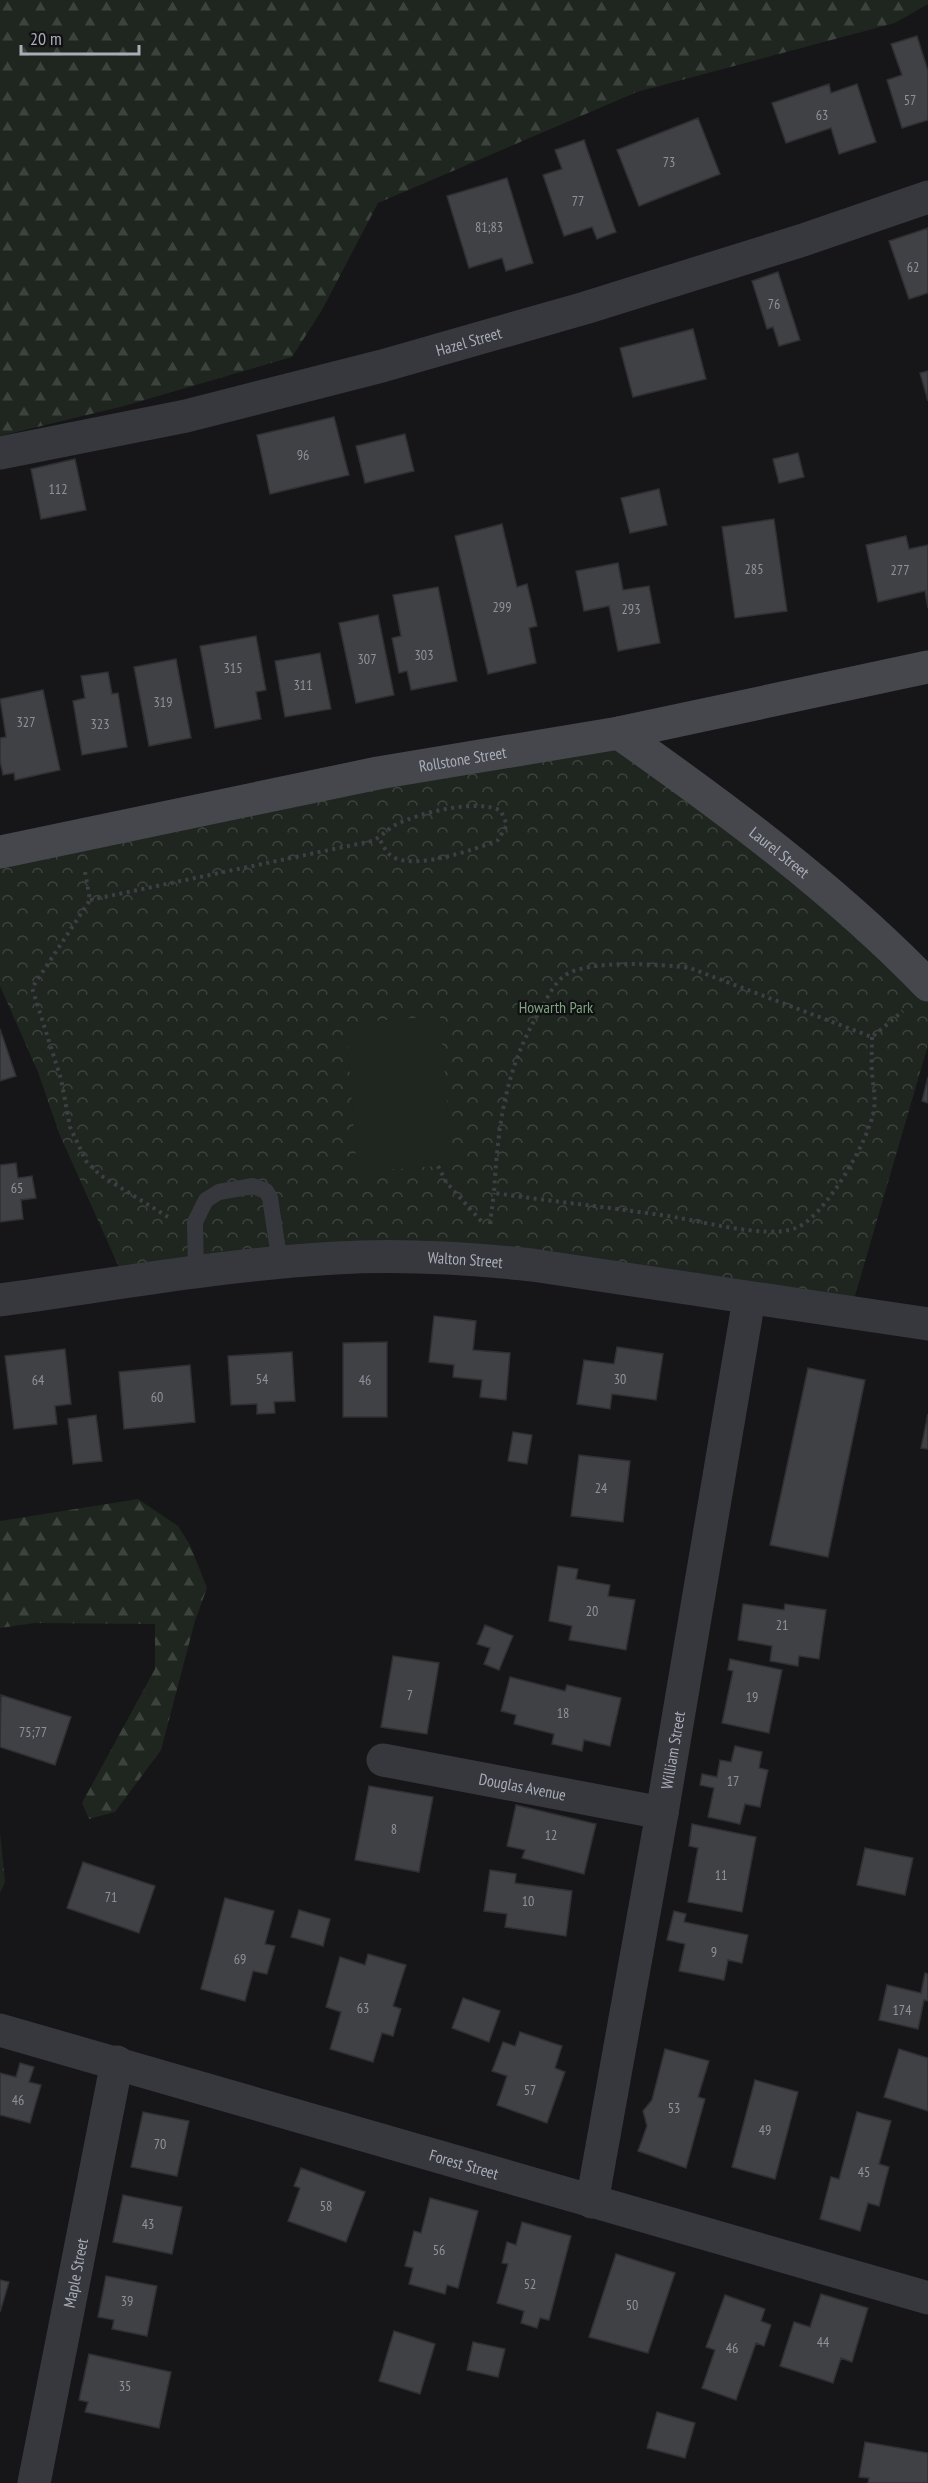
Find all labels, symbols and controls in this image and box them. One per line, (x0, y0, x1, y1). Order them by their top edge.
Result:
scale bar (21, 18, 140, 56)
text: 20 m (30, 27, 62, 50)
house number: 57 (904, 91, 916, 109)
house number: 63 (816, 106, 828, 124)
house number: 73 (663, 153, 675, 171)
house number: 77 (572, 192, 584, 210)
house number: 81;83 (475, 218, 503, 236)
house number: 62 (907, 258, 919, 276)
house number: 76 (768, 295, 780, 313)
street label: Hazel Street (433, 322, 504, 360)
house number: 96 (297, 446, 309, 464)
house number: 112 (49, 480, 67, 498)
house number: 285 (745, 560, 763, 578)
house number: 277 (891, 561, 909, 579)
house number: 299 (493, 598, 511, 616)
house number: 293 (622, 600, 640, 618)
house number: 303 (415, 646, 433, 664)
house number: 307 (358, 650, 376, 668)
house number: 315 (224, 659, 242, 677)
house number: 311 (294, 676, 312, 694)
house number: 319 (154, 693, 172, 711)
house number: 327 (17, 713, 35, 731)
house number: 323 (91, 715, 109, 733)
street label: Rollstone Street (417, 742, 508, 776)
street label: Laurel Street (746, 822, 814, 882)
park label: Howarth Park (519, 997, 594, 1017)
house number: 65 (11, 1179, 23, 1197)
street label: Walton Street (427, 1247, 504, 1272)
house number: 54 (256, 1370, 269, 1388)
house number: 30 (614, 1370, 626, 1388)
house number: 64 (32, 1371, 45, 1389)
house number: 46 (359, 1371, 371, 1389)
house number: 60 (151, 1388, 163, 1406)
house number: 24 (595, 1479, 608, 1497)
house number: 20 (586, 1602, 598, 1620)
house number: 21 (776, 1616, 788, 1634)
house number: 7 (407, 1686, 413, 1704)
house number: 19 (746, 1688, 758, 1706)
house number: 18 (557, 1704, 569, 1722)
street label: William Street (656, 1709, 689, 1791)
house number: 75;77 (19, 1723, 47, 1741)
street label: Douglas Avenue (477, 1768, 568, 1805)
house number: 17 (727, 1772, 739, 1790)
house number: 8 (391, 1820, 397, 1838)
house number: 12 (545, 1826, 557, 1844)
house number: 11 (715, 1866, 727, 1884)
house number: 71 (105, 1888, 117, 1906)
house number: 10 (522, 1892, 534, 1910)
house number: 9 (711, 1943, 717, 1961)
house number: 69 (234, 1950, 246, 1968)
house number: 63 (357, 1999, 369, 2017)
house number: 174 (893, 2001, 912, 2019)
house number: 57 (524, 2081, 536, 2099)
house number: 46 (12, 2091, 24, 2109)
house number: 53 (668, 2099, 680, 2117)
house number: 49 (759, 2121, 771, 2139)
house number: 70 (154, 2135, 166, 2153)
street label: Forest Street (427, 2145, 501, 2184)
house number: 45 (858, 2163, 870, 2181)
house number: 58 (320, 2197, 332, 2215)
house number: 43 (142, 2215, 154, 2233)
street label: Maple Street (59, 2236, 92, 2310)
house number: 56 (433, 2241, 445, 2259)
house number: 52 (524, 2275, 536, 2293)
house number: 39 (121, 2292, 133, 2310)
house number: 50 (626, 2296, 638, 2314)
house number: 44 (817, 2333, 830, 2351)
house number: 46 (726, 2339, 738, 2357)
house number: 35 (119, 2377, 131, 2395)

